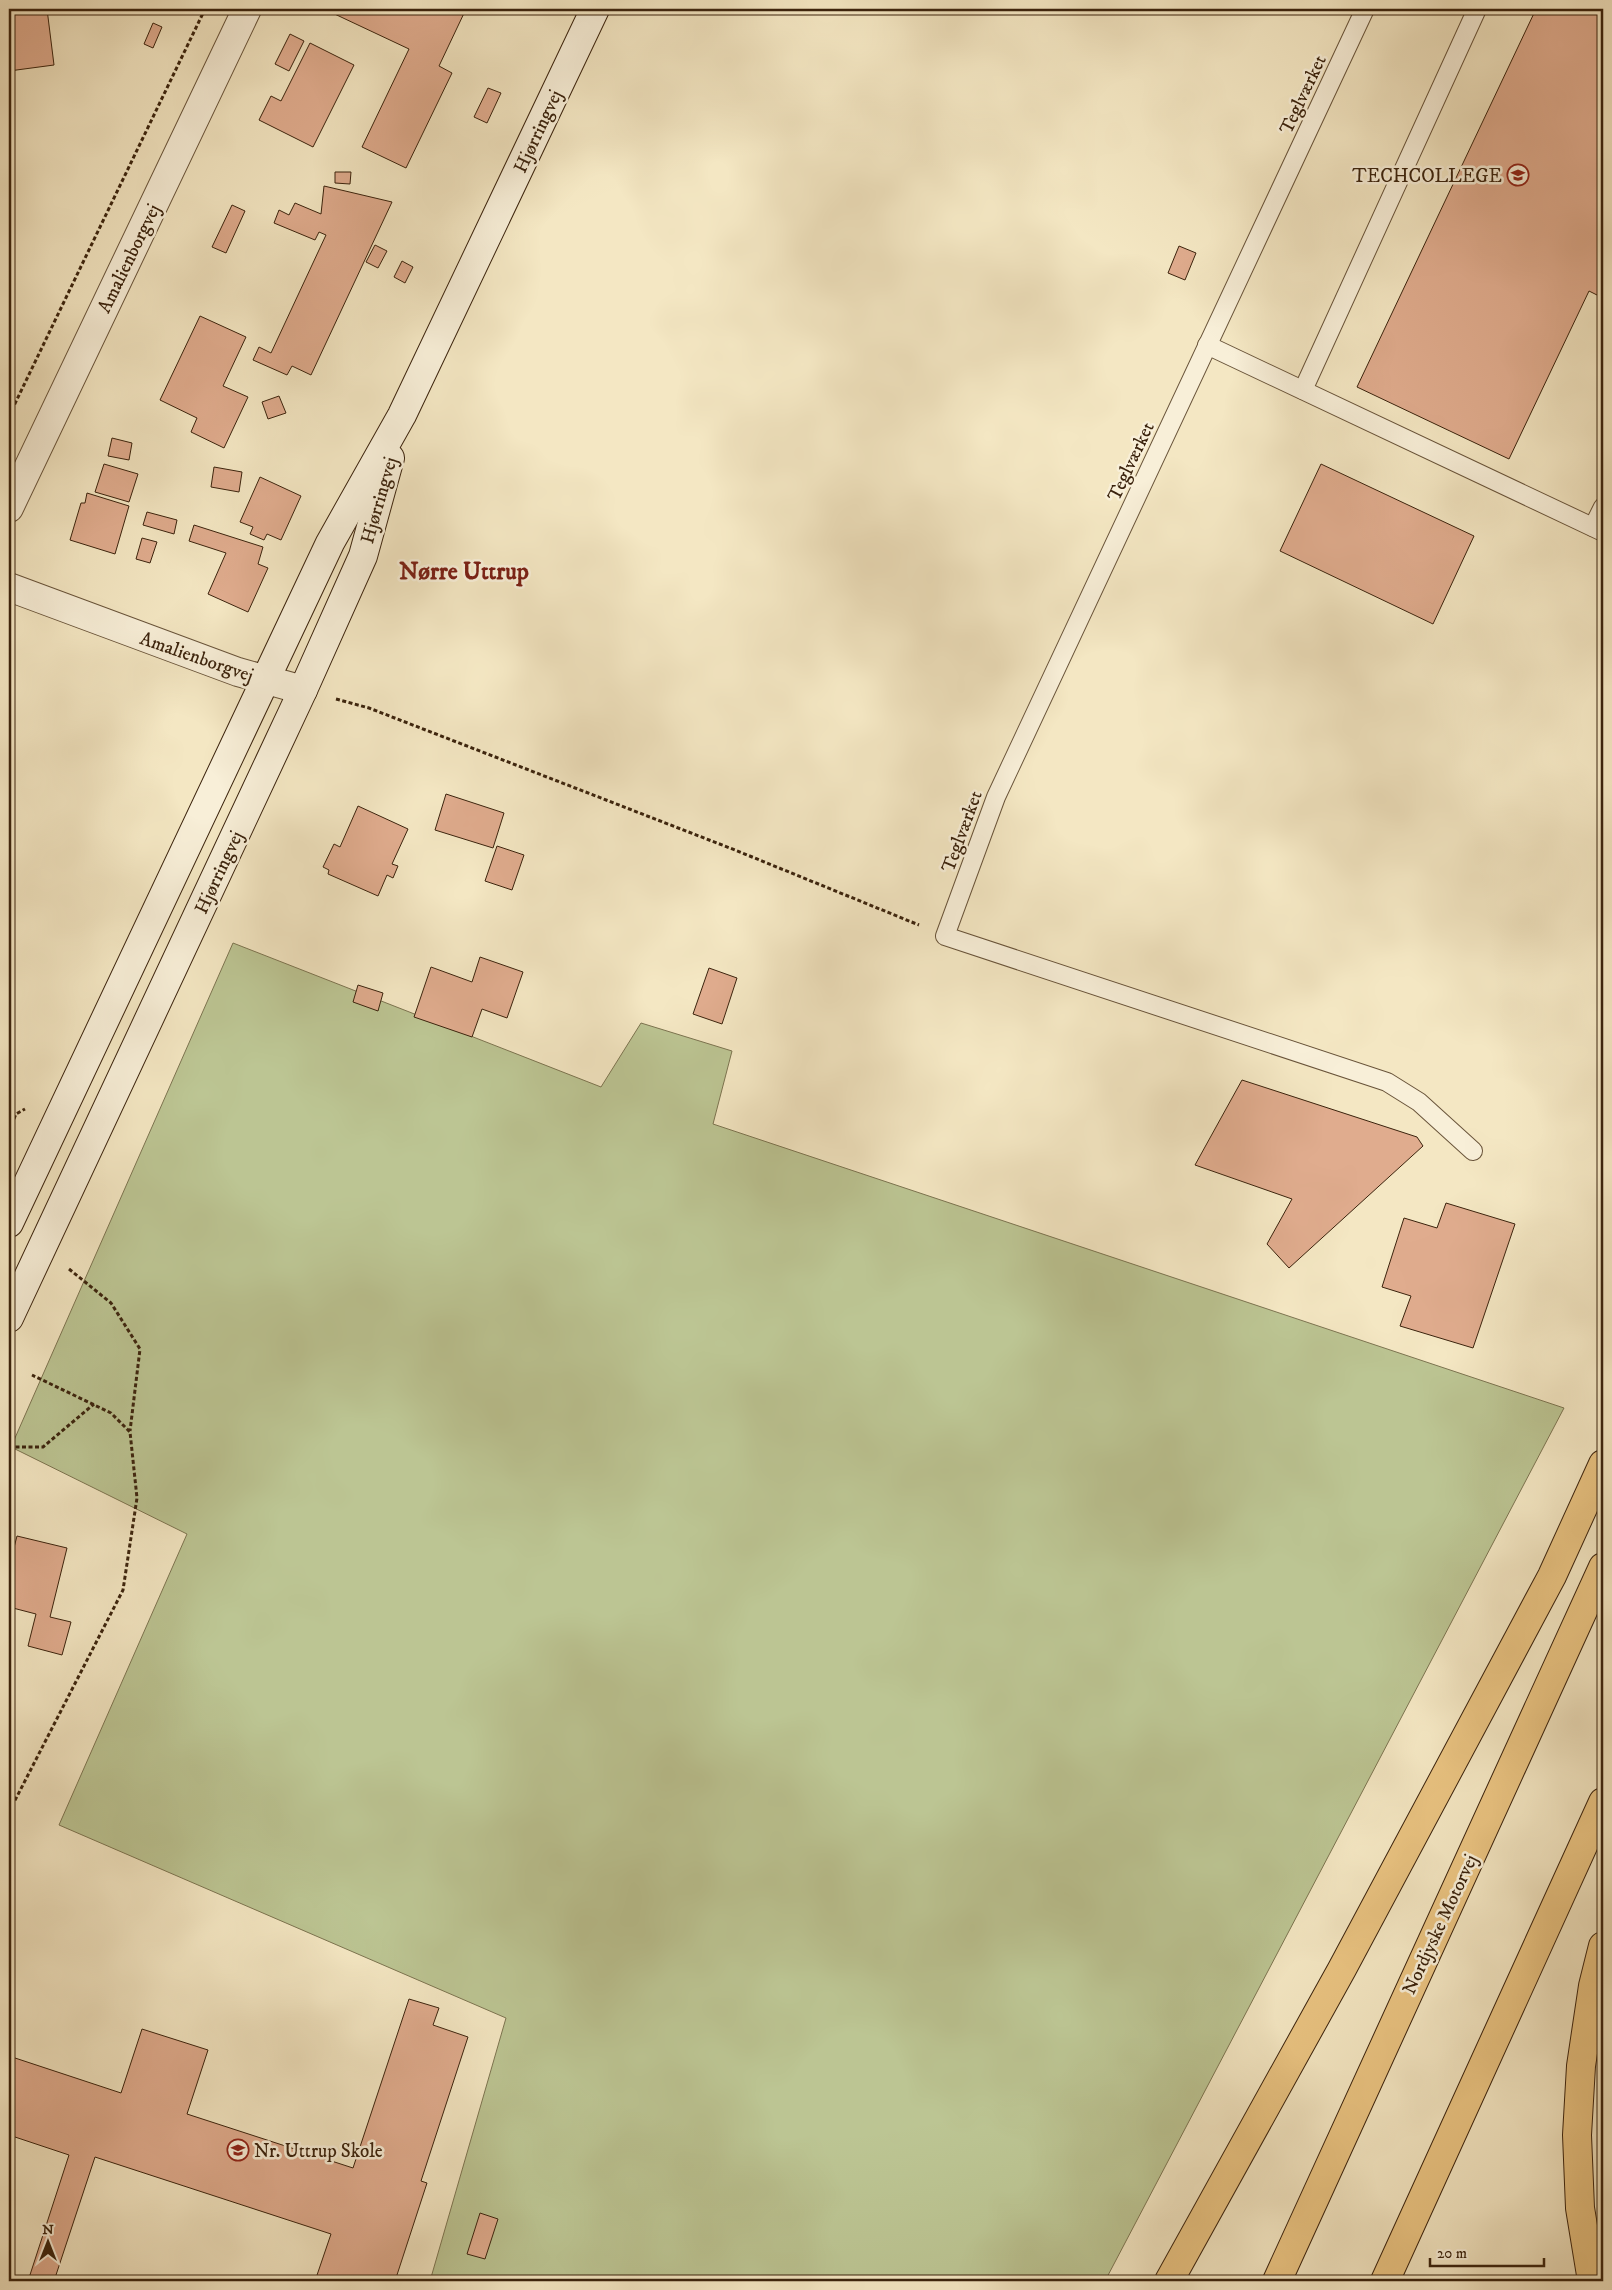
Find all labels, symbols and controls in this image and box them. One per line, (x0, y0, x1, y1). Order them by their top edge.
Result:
street label: Teglværket (1275, 51, 1332, 138)
street label: Hjørringvej (509, 86, 568, 177)
school or university icon: TECHCOLLEGE (1506, 163, 1530, 187)
place label: TECHCOLLEGE (1352, 165, 1502, 188)
street label: Amalienborgvej (93, 200, 166, 317)
street label: Teglværket (1103, 418, 1160, 505)
street label: Hjørringvej (356, 454, 403, 546)
district label: Nørre Uttrup (399, 557, 529, 587)
street label: Amalienborgvej (137, 627, 256, 688)
street label: Teglværket (937, 788, 988, 875)
street label: Hjørringvej (190, 827, 249, 918)
street label: Nordjyske Motorvej (1398, 1851, 1483, 1998)
school or university icon: Nr. Uttrup Skole (226, 2138, 250, 2162)
place label: Nr. Uttrup Skole (254, 2140, 383, 2163)
north arrow (22, 2218, 72, 2268)
text: N (42, 2221, 54, 2239)
scale bar (1430, 2235, 1543, 2267)
text: 20 m (1437, 2244, 1467, 2263)

